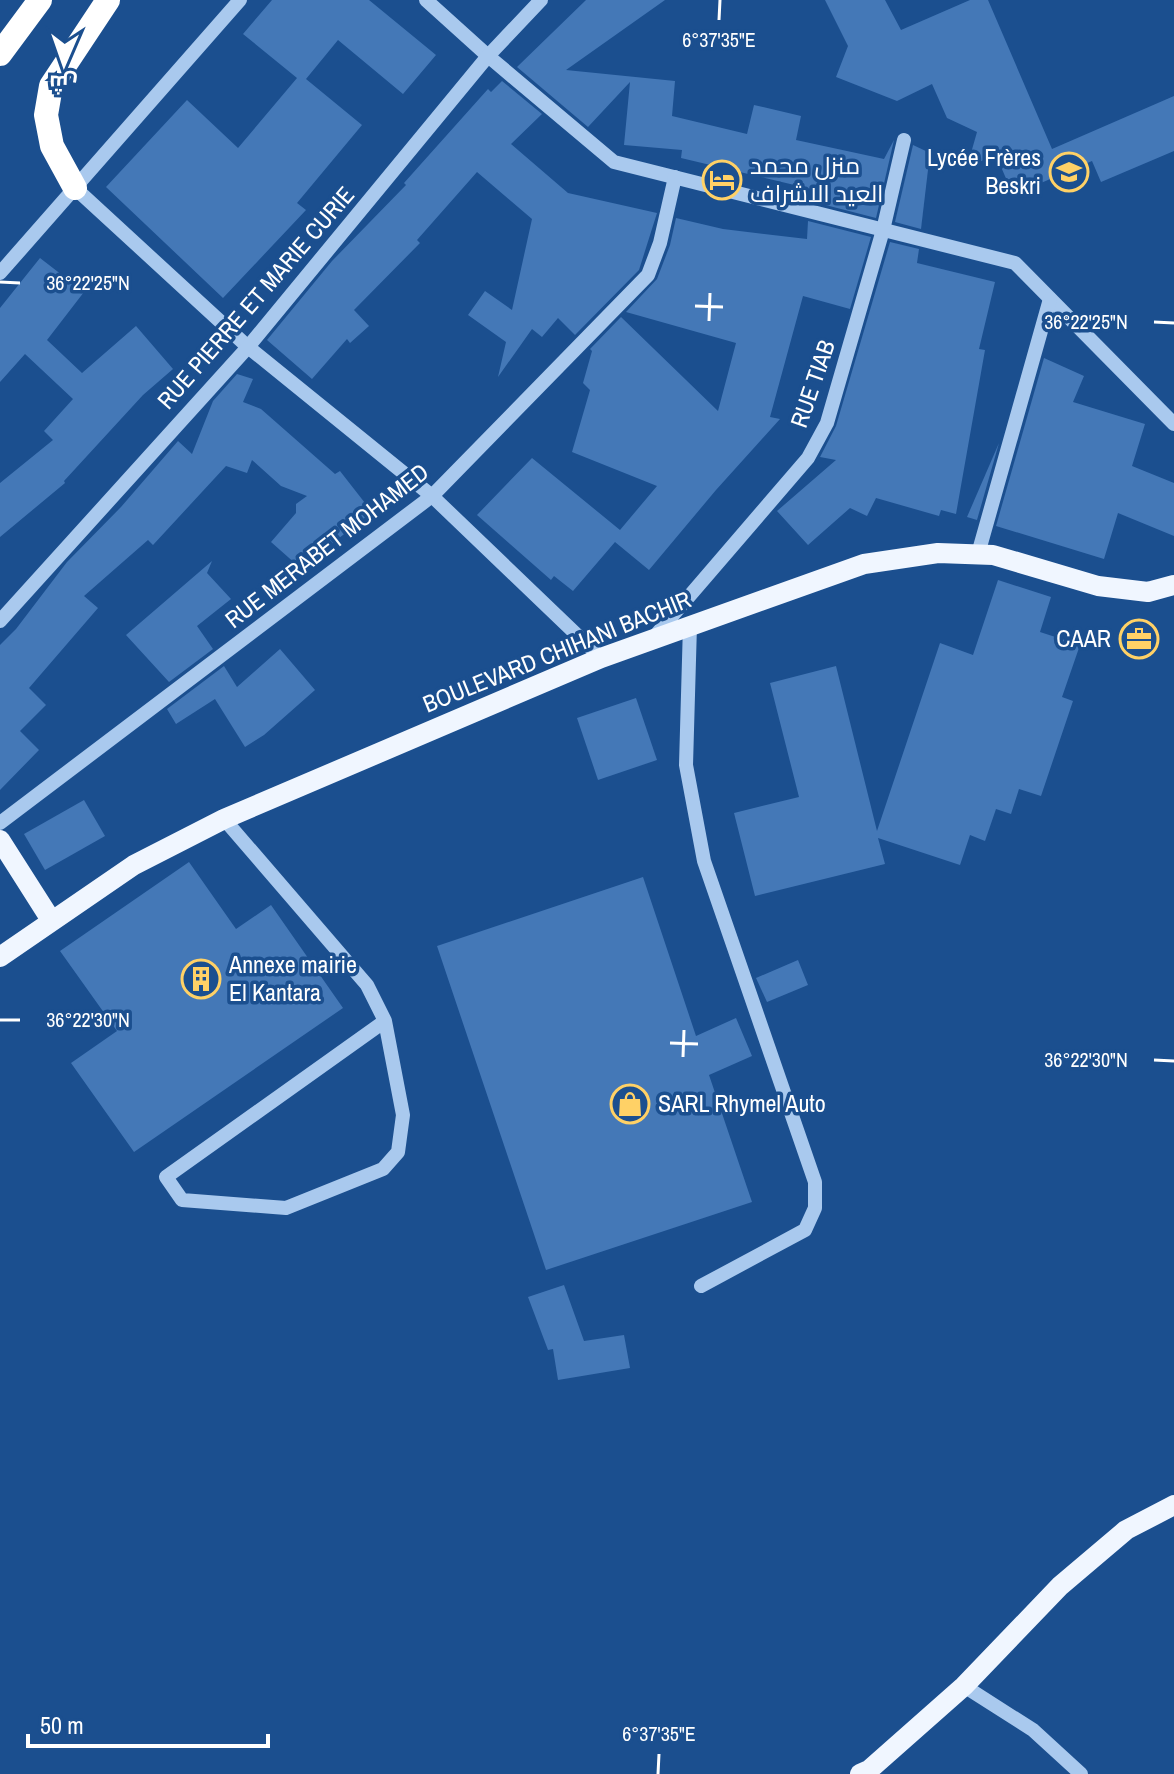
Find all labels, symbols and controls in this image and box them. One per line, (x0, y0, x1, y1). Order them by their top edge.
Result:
north arrow (24, 24, 104, 104)
text: 6°37'35"E (682, 26, 756, 53)
text: ش (49, 69, 78, 99)
place label: Lycée Frères Beskri (927, 141, 1041, 201)
place label: منزل محمد العيد الاشراف (750, 149, 884, 209)
school or university icon: Lycée Frères Beskri (1048, 151, 1090, 193)
hotel icon: منزل محمد العيد الاشراف (701, 159, 743, 201)
street label: RUE PIERRE ET MARIE CURIE (150, 179, 361, 415)
text: 36°22'25"N (46, 269, 130, 296)
text: 36°22'25"N (1044, 308, 1128, 335)
street label: RUE TIAB (782, 336, 842, 432)
street label: RUE MERABET MOHAMED (218, 456, 435, 635)
street label: BOULEVARD CHIHANI BACHIR (418, 583, 695, 720)
office icon: CAAR (1118, 618, 1160, 660)
place label: CAAR (1056, 622, 1111, 654)
place label: Annexe mairie El Kantara (228, 948, 357, 1008)
building icon: Annexe mairie El Kantara (180, 958, 222, 1000)
text: 36°22'30"N (46, 1006, 130, 1033)
text: 36°22'30"N (1044, 1046, 1128, 1073)
shop icon: SARL Rhymel Auto (609, 1083, 651, 1125)
place label: SARL Rhymel Auto (658, 1087, 826, 1119)
scale bar (28, 1698, 268, 1748)
text: 50 m (40, 1709, 84, 1741)
text: 6°37'35"E (622, 1720, 696, 1747)

